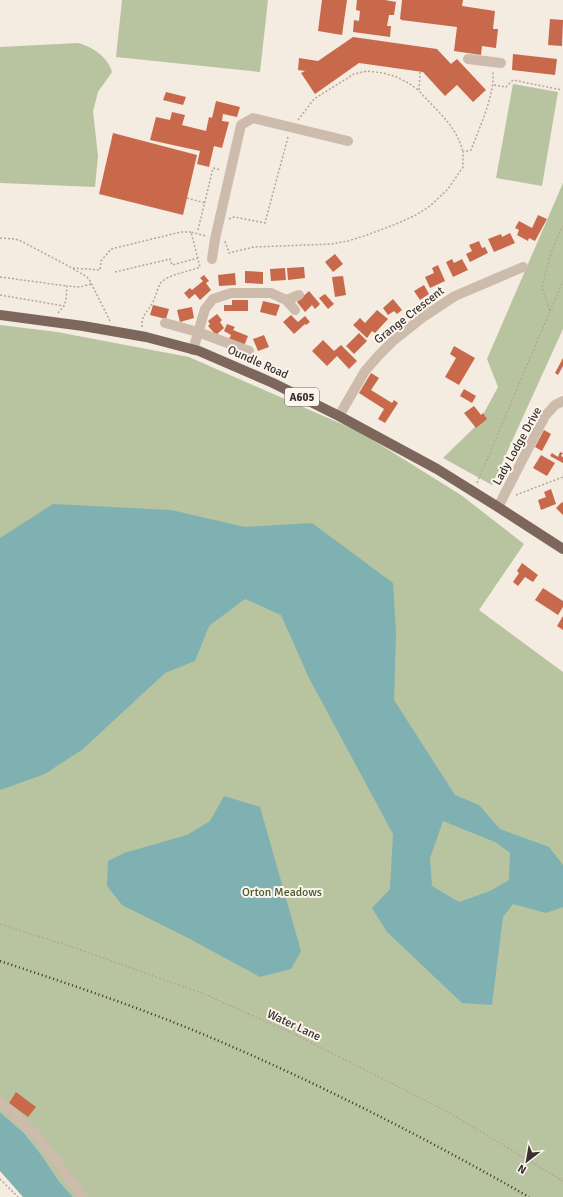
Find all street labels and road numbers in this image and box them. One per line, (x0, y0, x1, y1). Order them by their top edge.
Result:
street label: Grange Crescent (371, 283, 447, 347)
street label: Oundle Road (225, 342, 291, 383)
road number: A605 (285, 388, 319, 406)
street label: Lady Lodge Drive (490, 404, 545, 488)
street label: Water Lane (264, 1006, 323, 1044)

